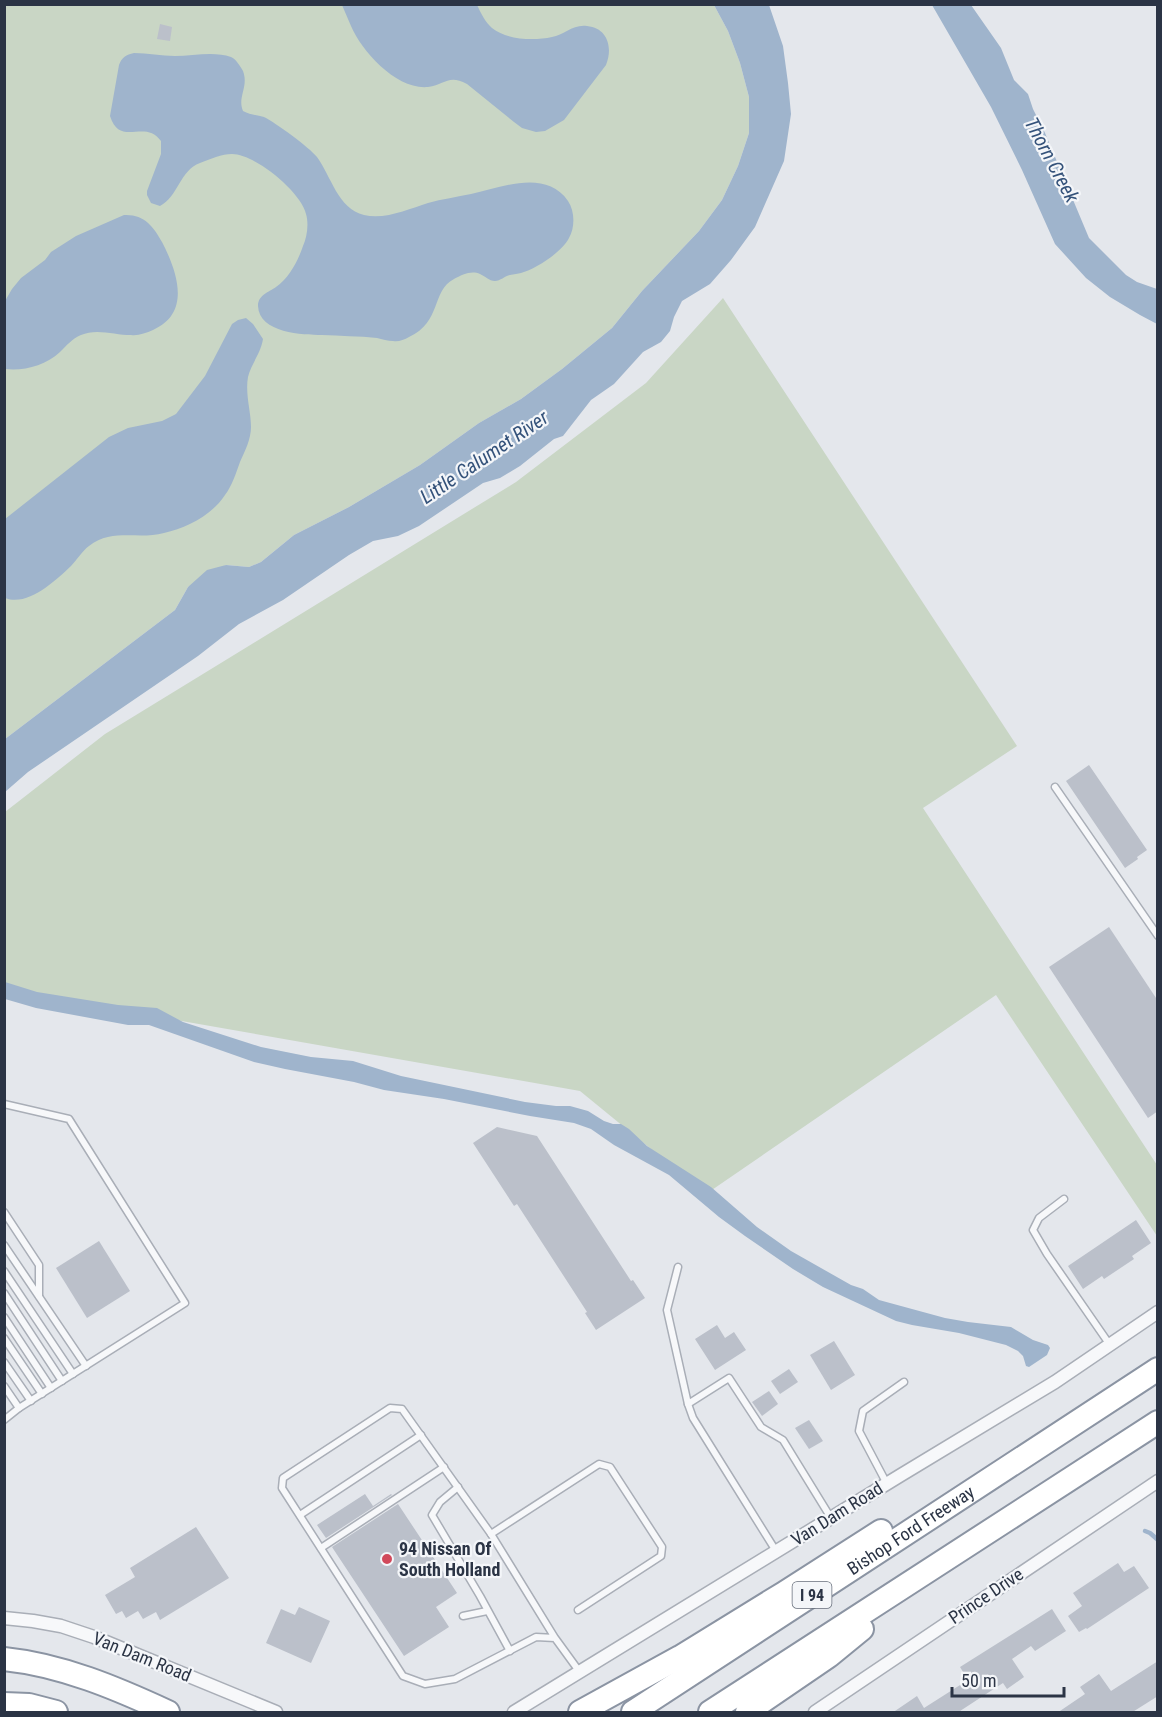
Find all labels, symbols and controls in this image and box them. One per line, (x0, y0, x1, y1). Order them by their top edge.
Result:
water label: Thorn Creek (1020, 113, 1085, 208)
water label: Little Calumet River (415, 405, 554, 509)
street label: Van Dam Road (787, 1477, 886, 1550)
street label: Bishop Ford Freeway (843, 1481, 978, 1579)
place label: 94 Nissan Of South Holland (399, 1538, 500, 1580)
marker: 94 Nissan Of South Holland (380, 1552, 394, 1566)
street label: Prince Drive (945, 1563, 1027, 1628)
road number: I 94 (792, 1582, 832, 1608)
street label: Van Dam Road (90, 1627, 194, 1686)
scale bar (952, 1660, 1064, 1698)
text: 50 m (961, 1670, 996, 1691)

